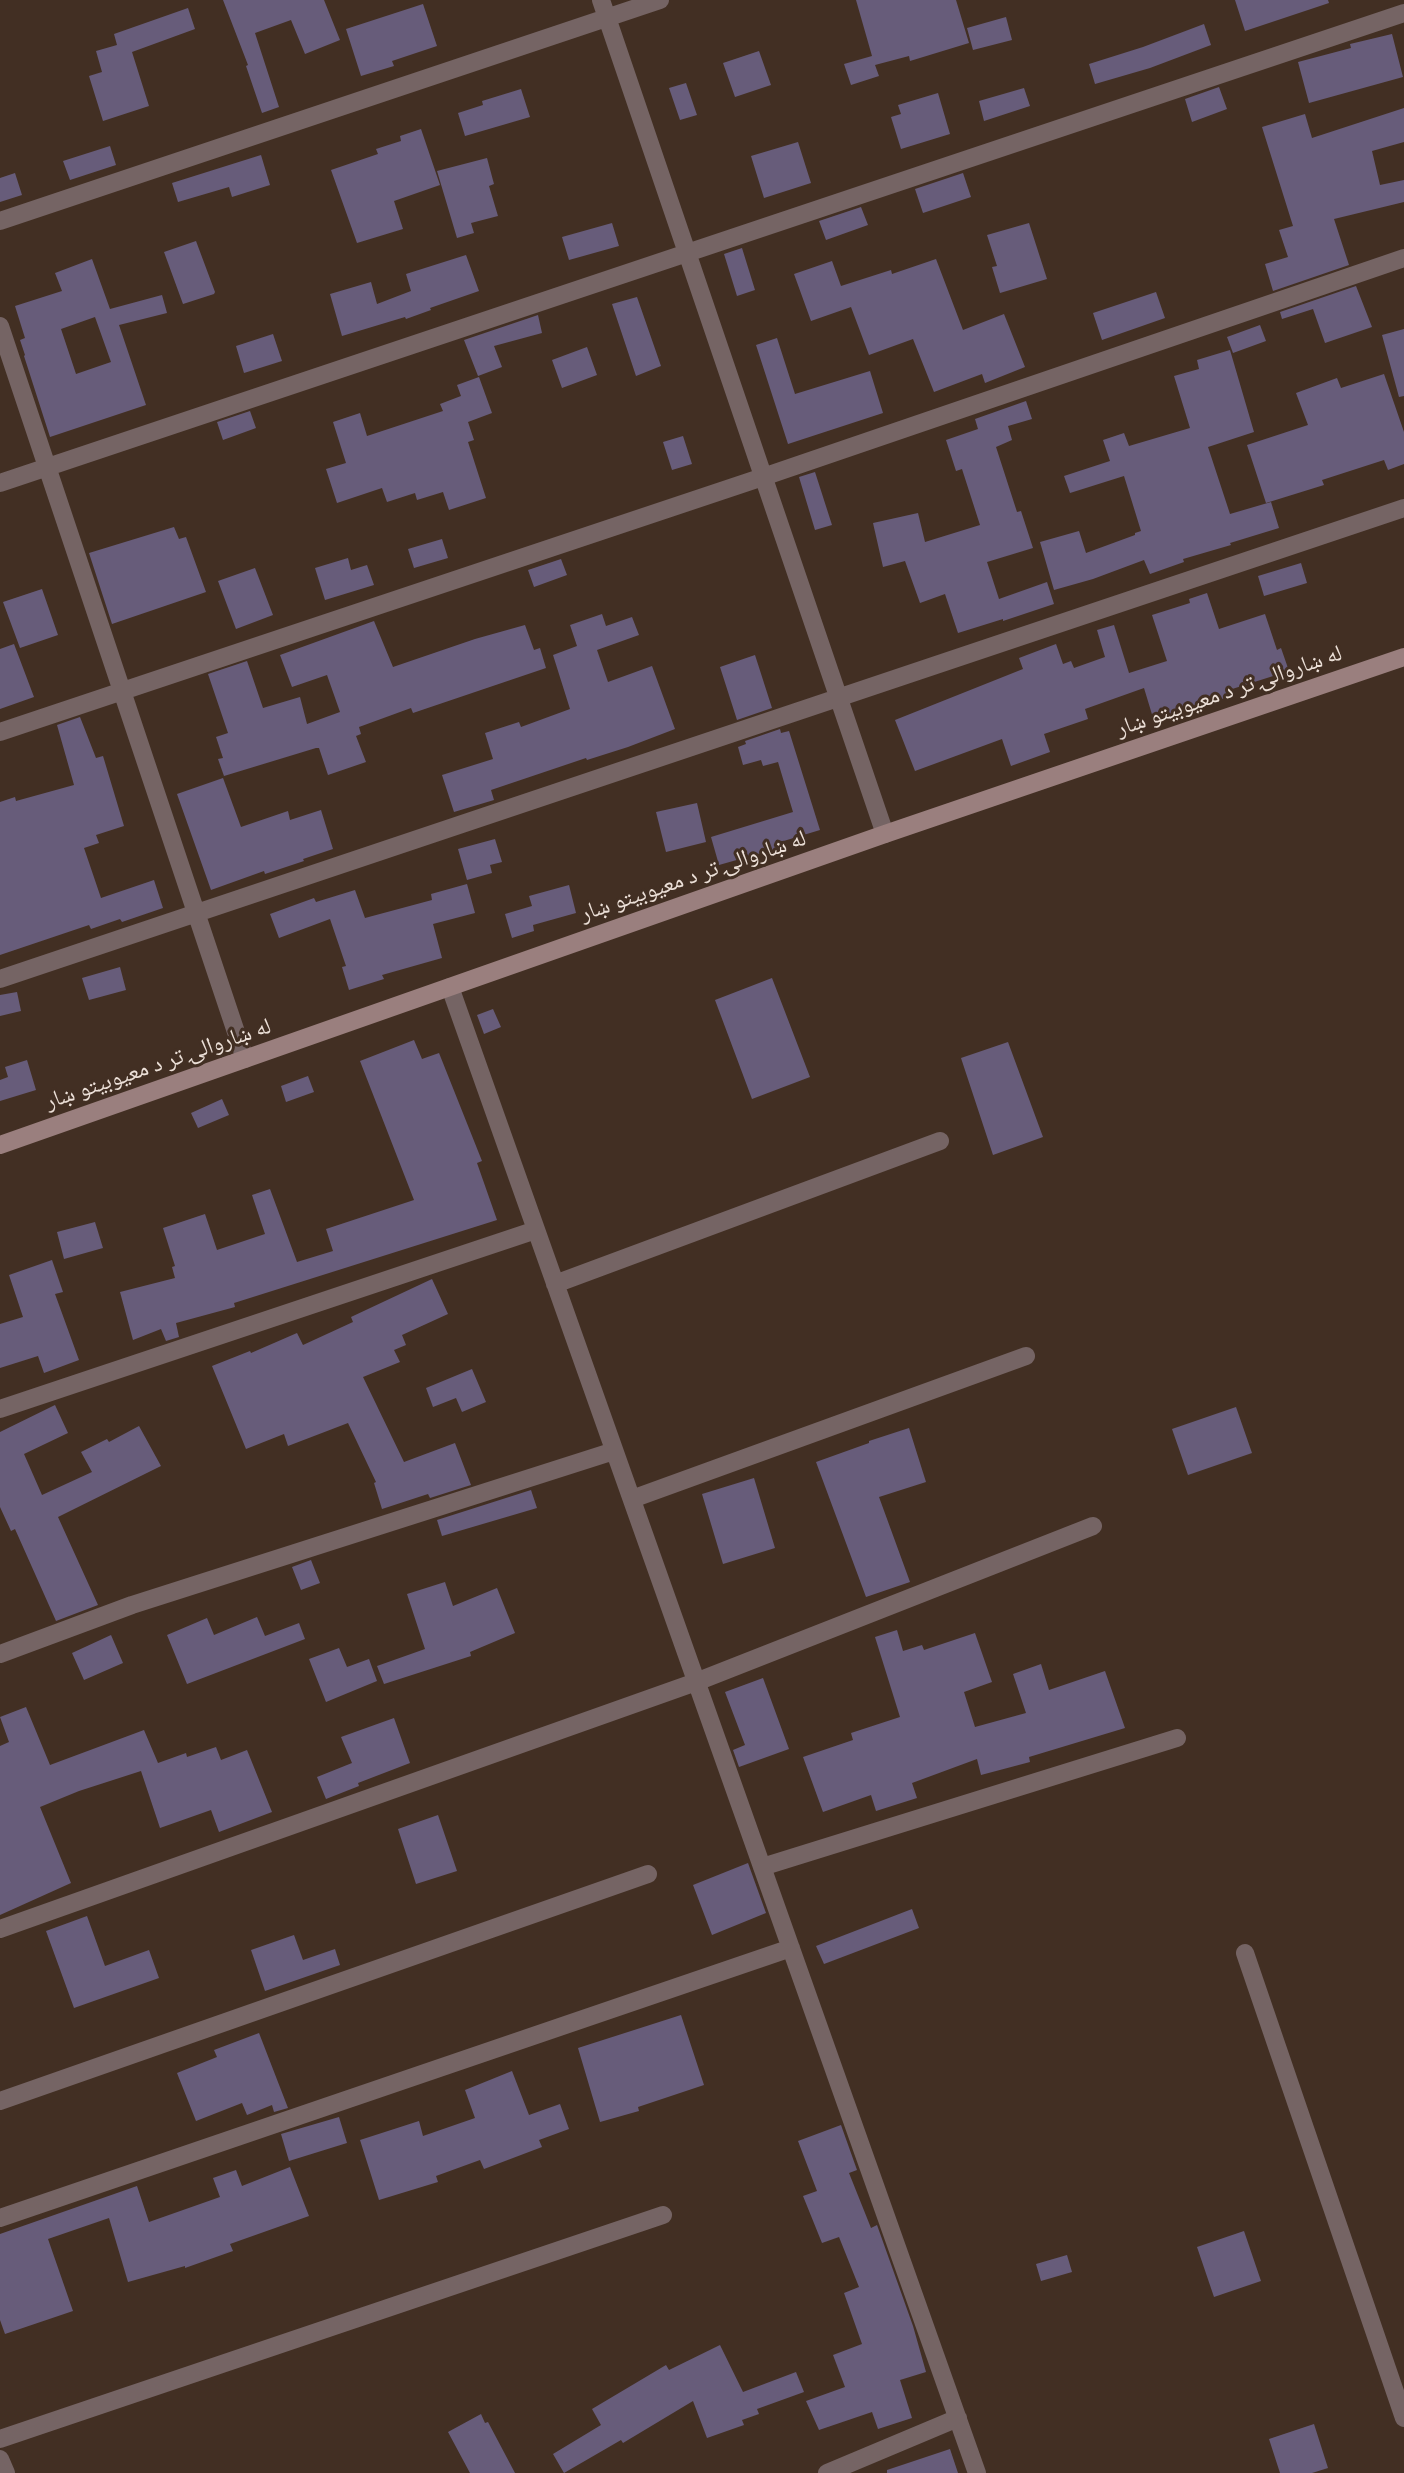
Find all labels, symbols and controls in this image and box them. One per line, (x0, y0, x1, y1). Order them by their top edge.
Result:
street label: له ښاروالۍ تر د معیوبیتو ښار (1112, 639, 1346, 743)
street label: له ښاروالۍ تر د معیوبیتو ښار (576, 824, 810, 928)
street label: له ښاروالۍ تر د معیوبیتو ښار (41, 1012, 275, 1116)

